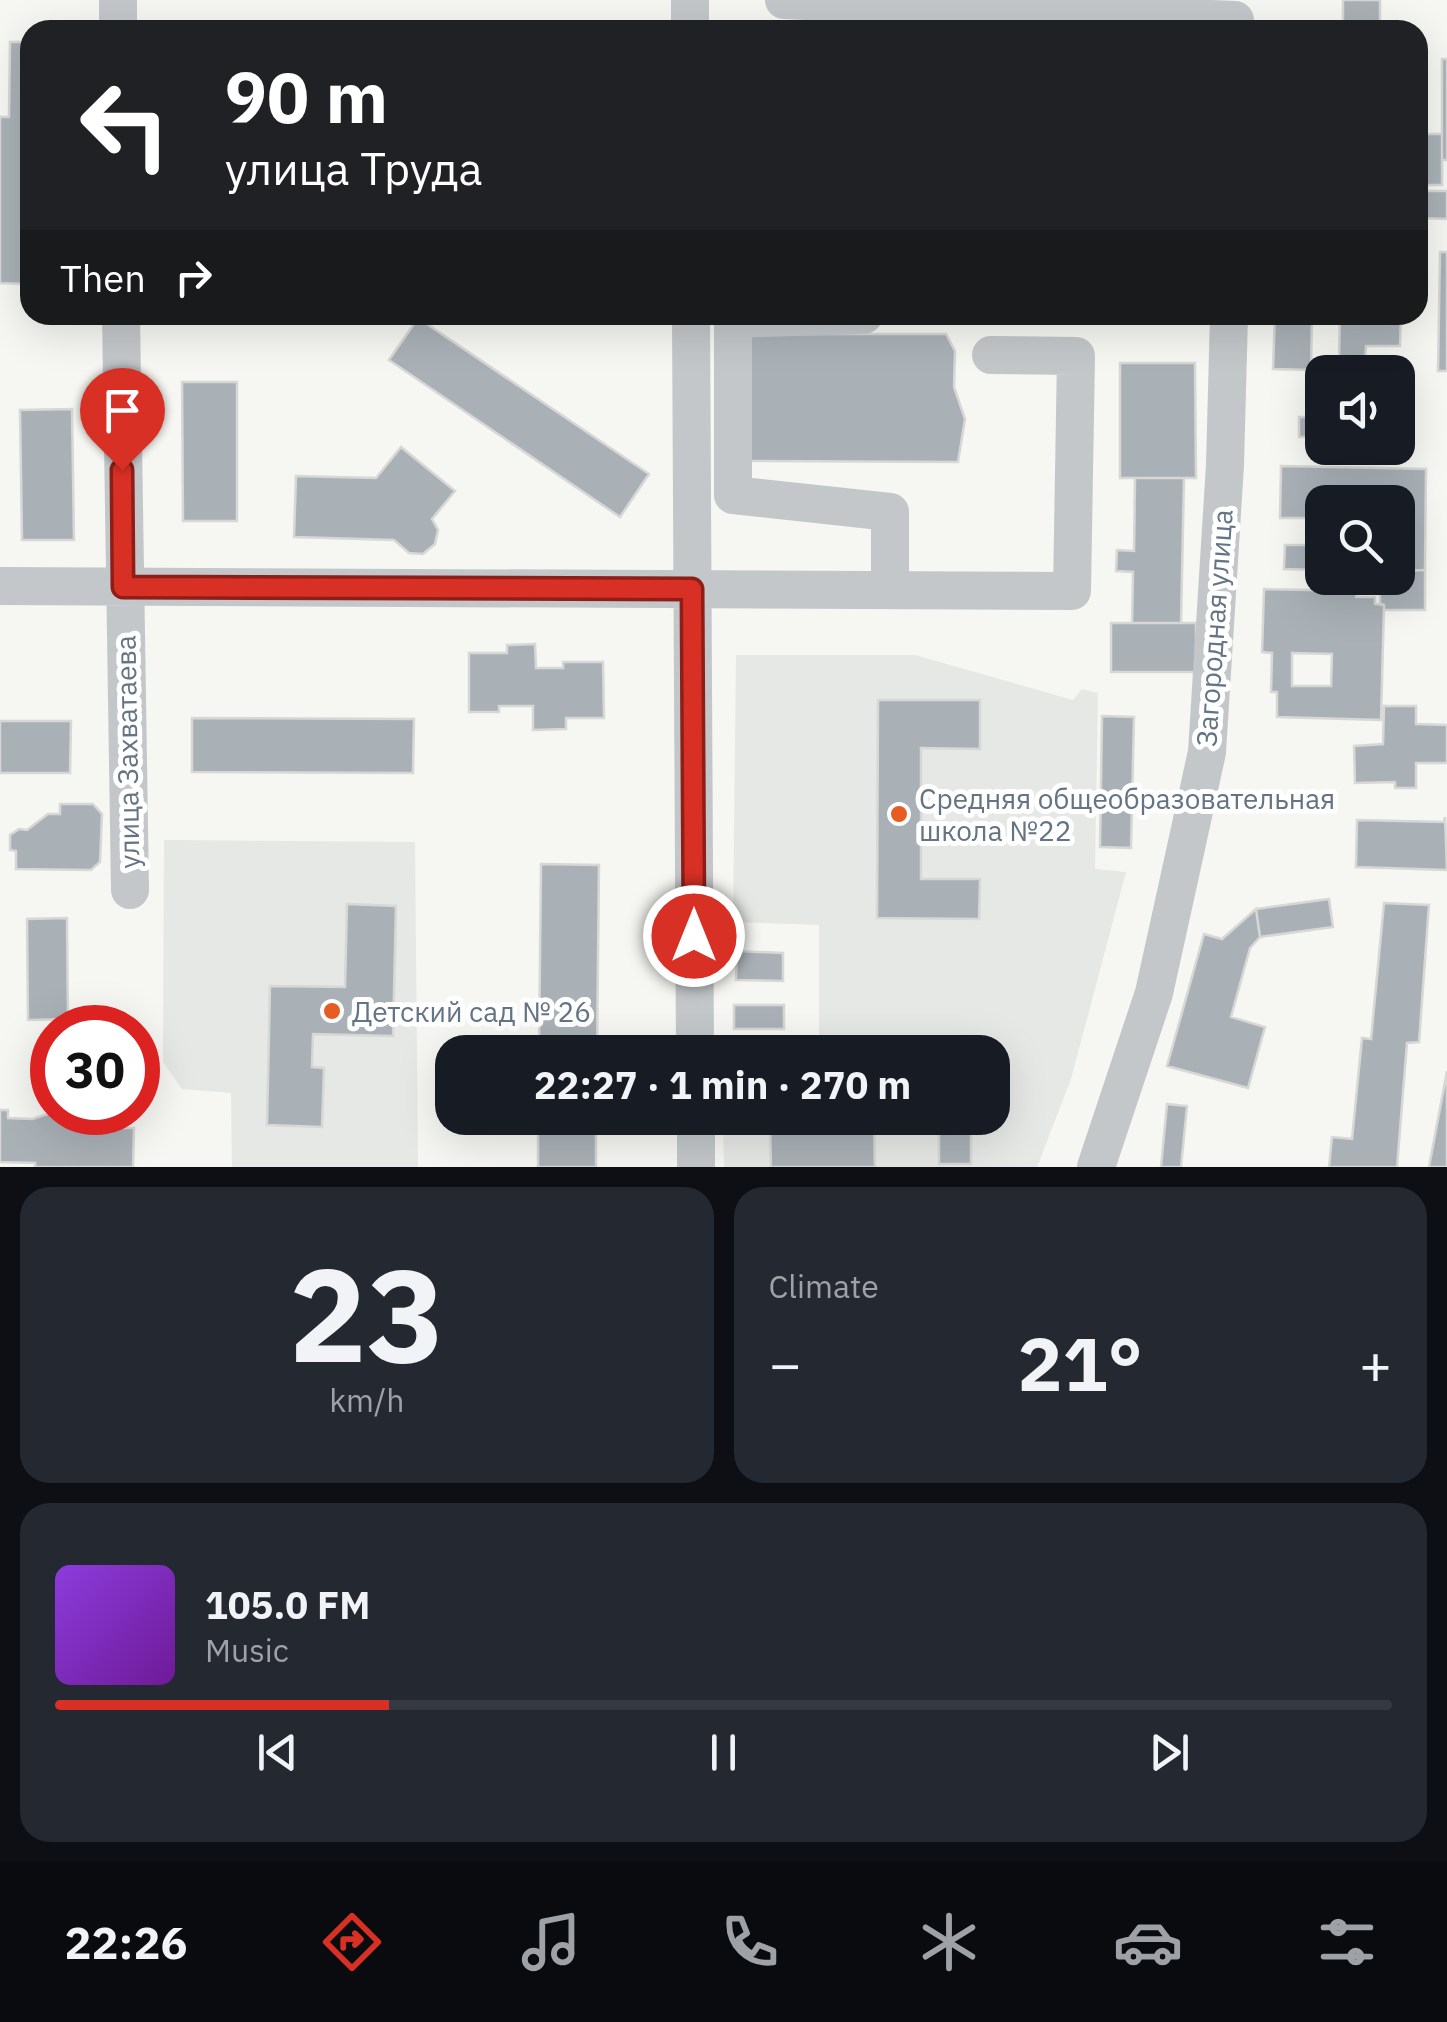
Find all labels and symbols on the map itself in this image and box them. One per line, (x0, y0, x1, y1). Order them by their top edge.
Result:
pin (80, 368, 165, 471)
street label: Загородная улица (1187, 508, 1241, 748)
street label: улица Захватаева (106, 635, 148, 869)
place label: Средняя общеобразовательная школа №22 (919, 780, 1335, 849)
marker: Средняя общеобразовательная школа №22 (888, 803, 910, 825)
position arrow (642, 884, 746, 988)
place label: Детский сад № 26 (352, 993, 591, 1030)
marker: Детский сад № 26 (321, 1000, 343, 1022)
speed limit sign: 30 (30, 1005, 160, 1135)

